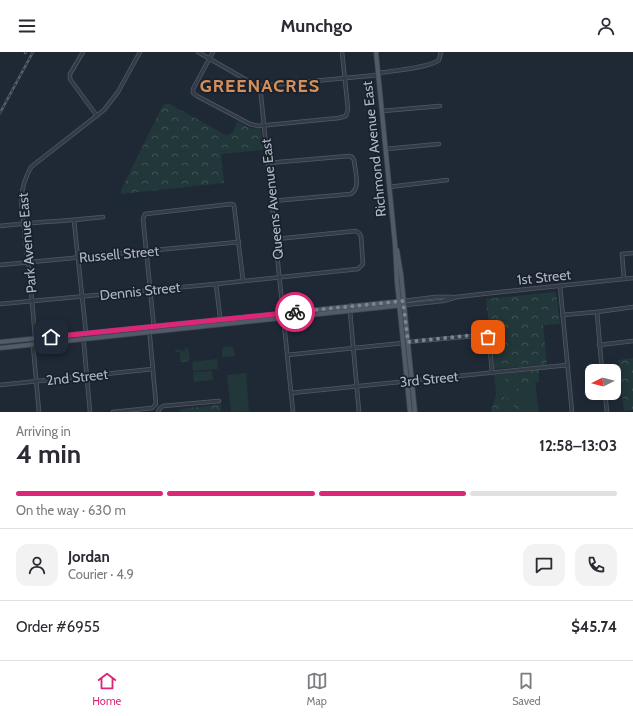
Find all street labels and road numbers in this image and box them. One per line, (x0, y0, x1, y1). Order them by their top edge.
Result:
street label: Richmond Avenue East (358, 80, 390, 218)
street label: Queens Avenue East (257, 137, 287, 260)
street label: Park Avenue East (14, 192, 40, 294)
street label: Russell Street (78, 242, 160, 266)
street label: 1st Street (516, 265, 572, 289)
street label: Dennis Street (99, 278, 181, 304)
street label: 2nd Street (45, 365, 109, 389)
street label: 3rd Street (399, 367, 459, 391)

